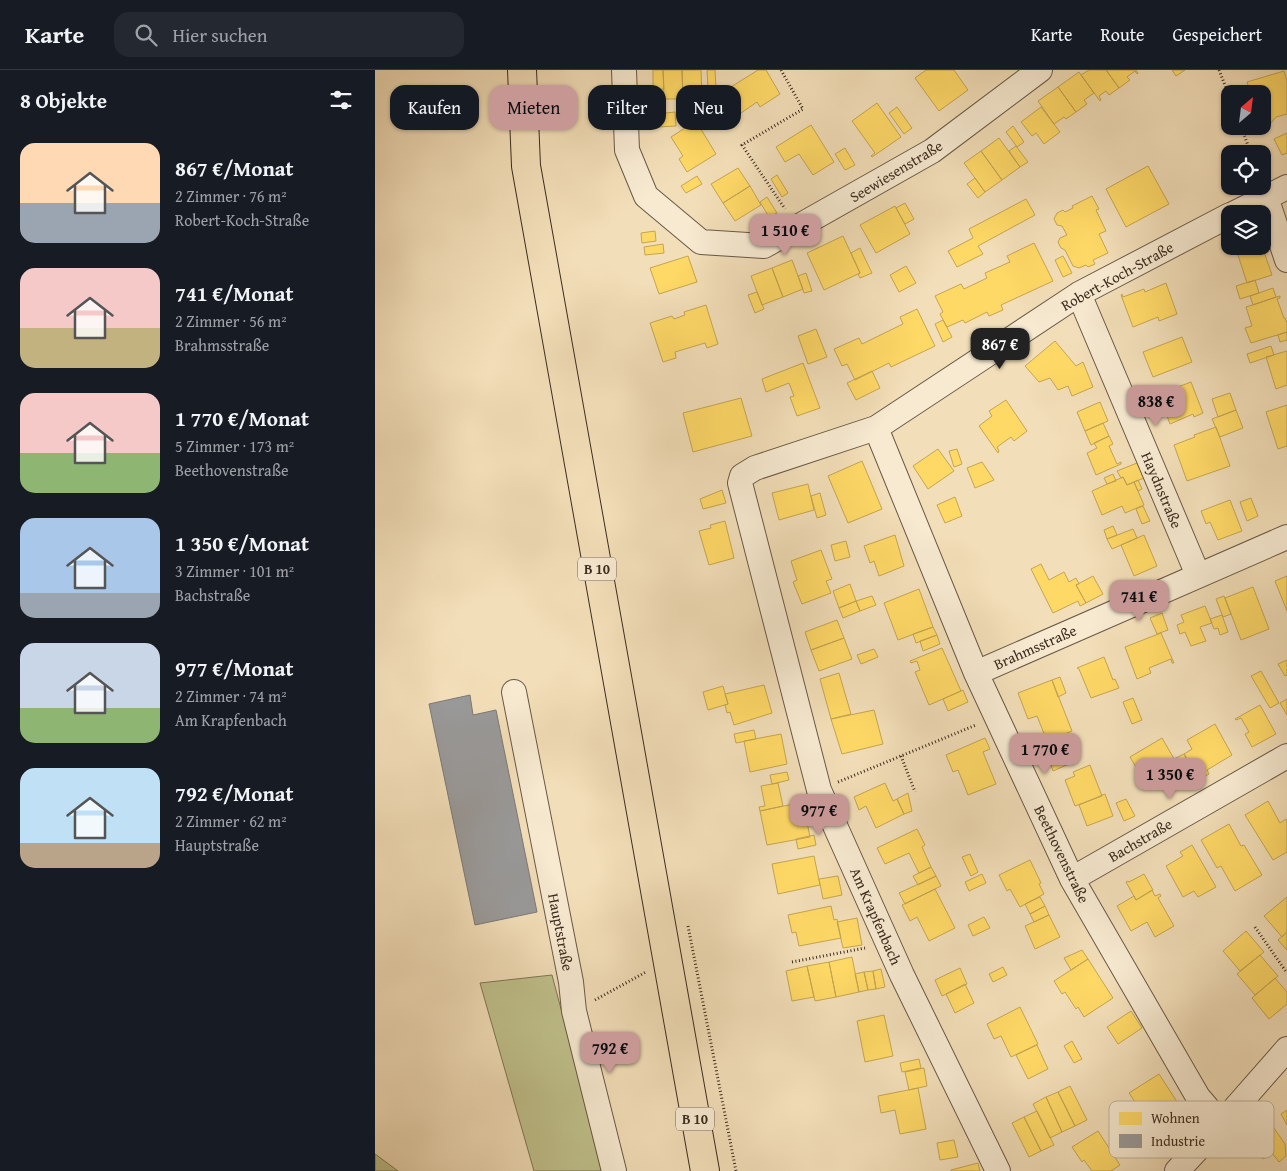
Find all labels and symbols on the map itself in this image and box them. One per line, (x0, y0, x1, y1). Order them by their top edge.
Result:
north arrow (1221, 85, 1271, 135)
street label: Seewiesenstraße (846, 135, 946, 207)
pin: 1 510 € (739, 214, 831, 256)
street label: Robert-Koch-Straße (1057, 236, 1177, 316)
pin: 867 € (965, 328, 1035, 370)
pin: 838 € (1121, 384, 1191, 427)
street label: Haydnstraße (1136, 449, 1188, 531)
road number: B 10 (578, 558, 616, 580)
pin: 741 € (1104, 580, 1174, 622)
street label: Brahmsstraße (990, 619, 1080, 675)
pin: 1 770 € (999, 732, 1091, 775)
pin: 1 350 € (1124, 758, 1216, 800)
pin: 977 € (784, 794, 854, 836)
street label: Beethovenstraße (1029, 802, 1095, 906)
street label: Bachstraße (1104, 813, 1176, 867)
street label: Am Krapfenbach (845, 864, 907, 969)
street label: Hauptstraße (543, 891, 579, 973)
pin: 792 € (575, 1032, 645, 1074)
legend (1109, 1101, 1274, 1158)
road number: B 10 (676, 1108, 714, 1130)
text: Wohnen (1151, 1108, 1200, 1128)
text: Industrie (1151, 1131, 1205, 1151)

